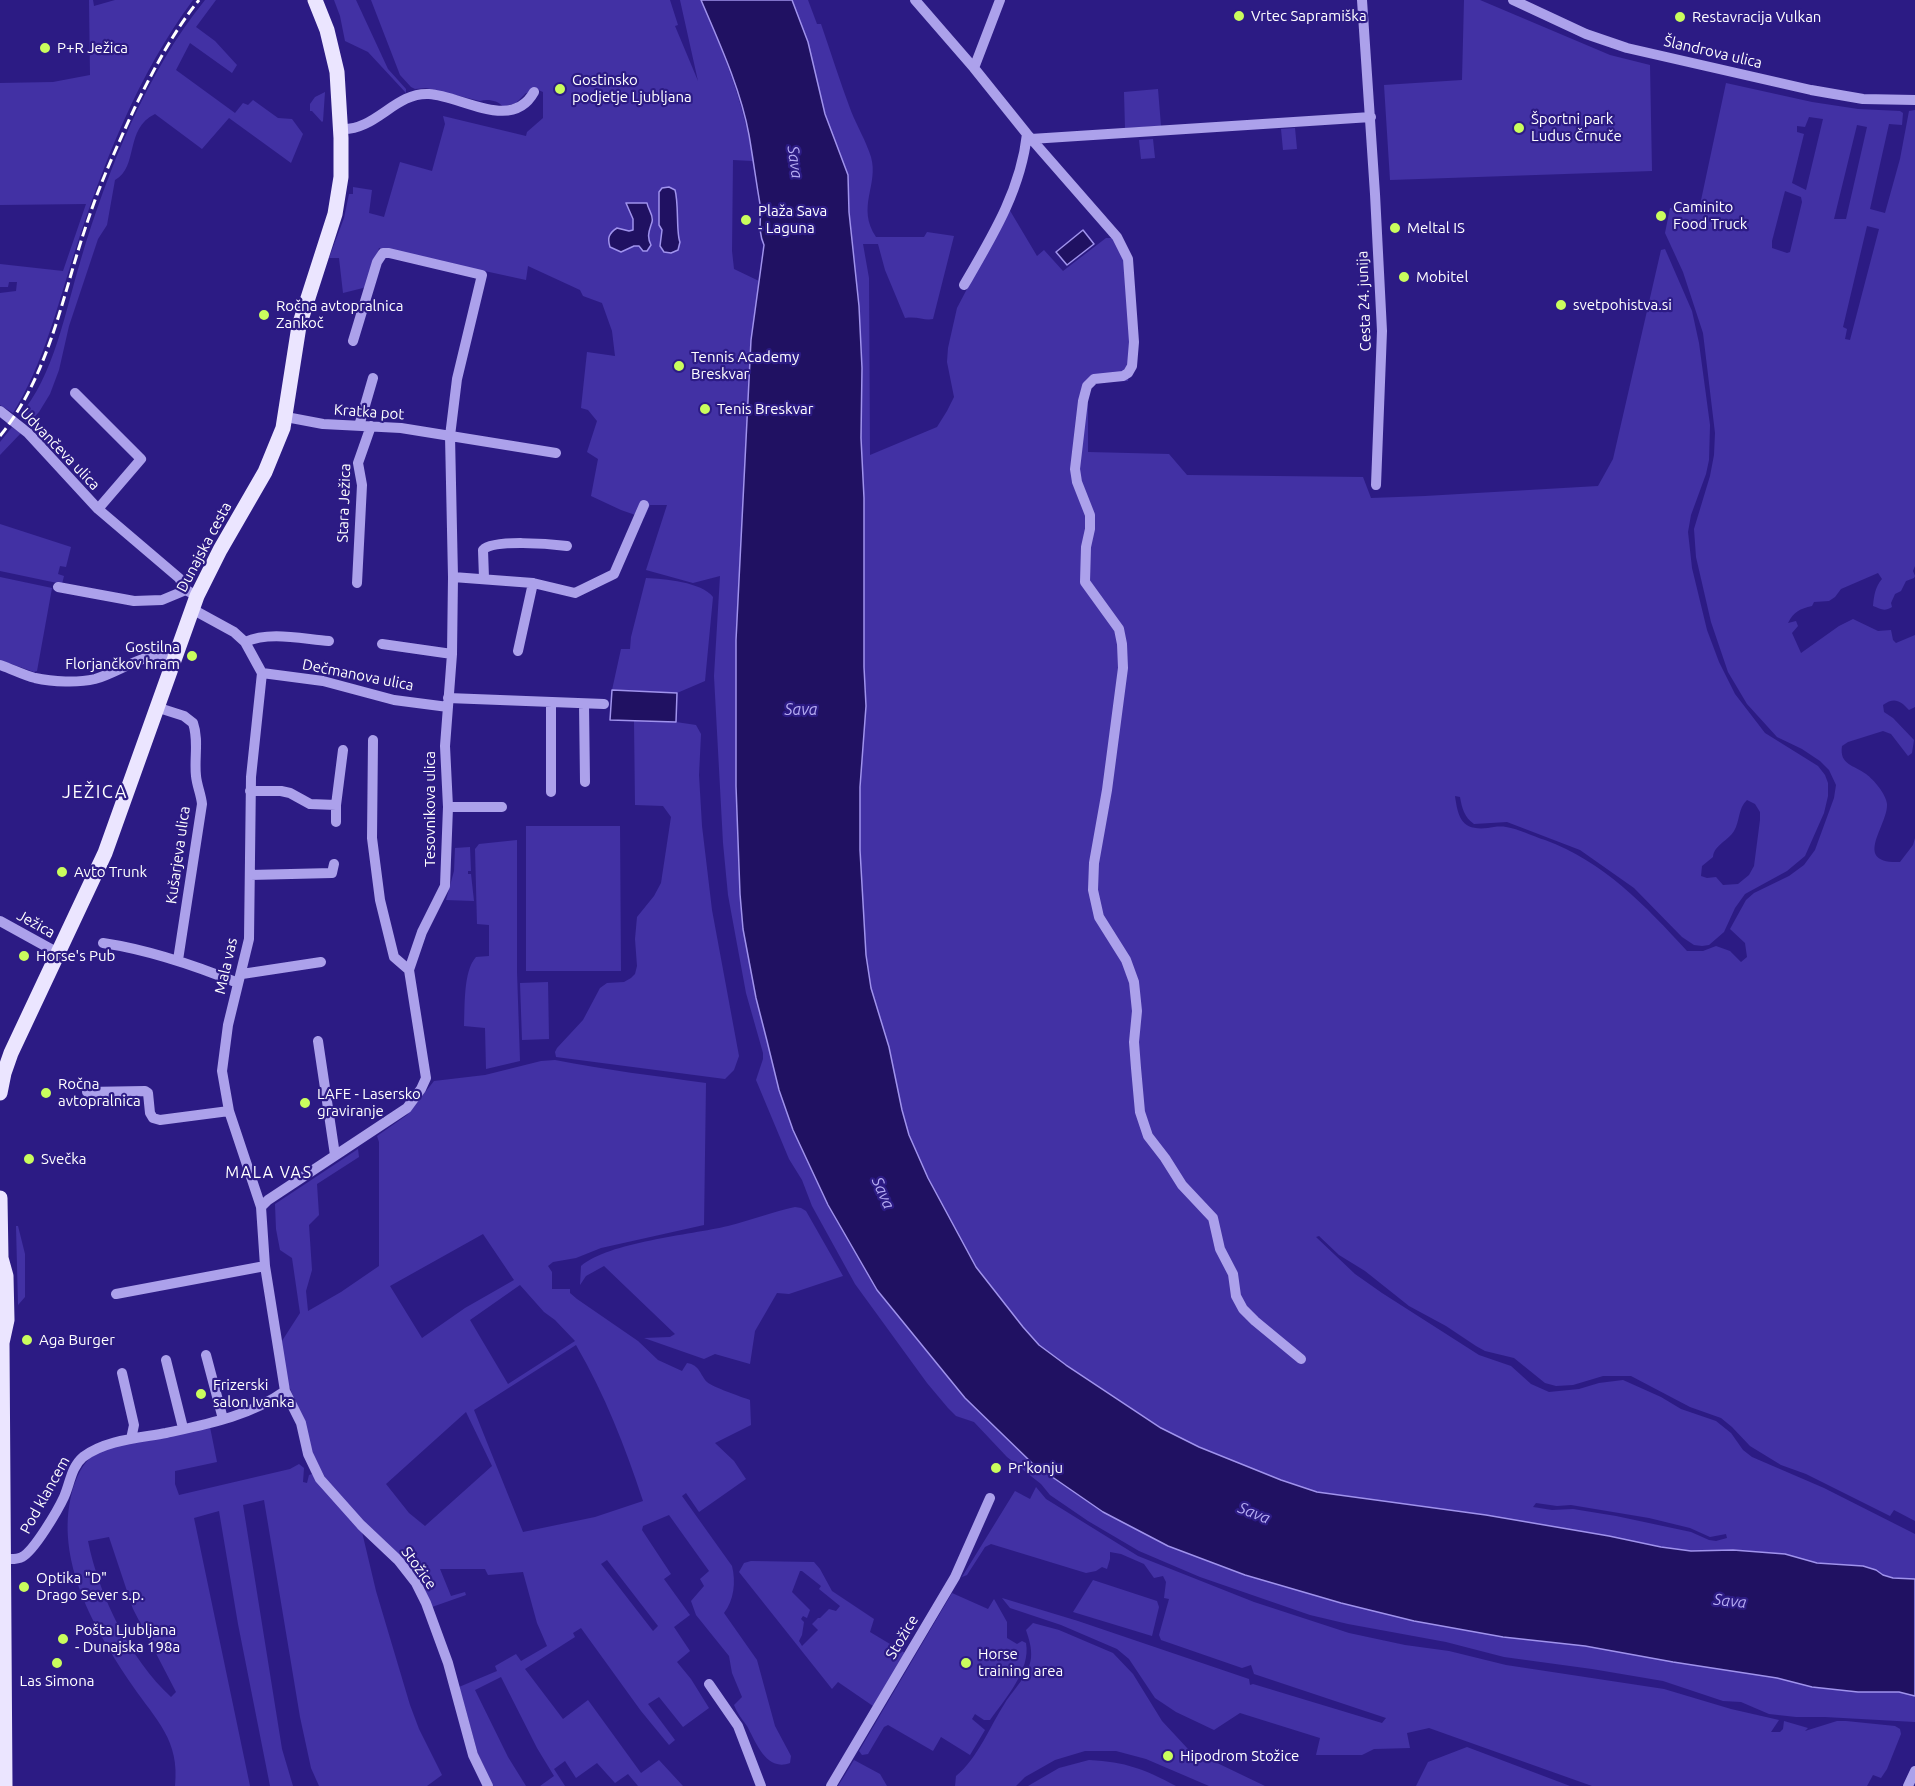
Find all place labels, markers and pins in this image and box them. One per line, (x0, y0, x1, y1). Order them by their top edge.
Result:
place label: Vrtec Sapramiška (1251, 7, 1367, 25)
place label: Restavracija Vulkan (1692, 8, 1821, 26)
marker: Vrtec Sapramiška (1232, 9, 1246, 23)
marker: Restavracija Vulkan (1673, 10, 1687, 24)
place label: P+R Ježica (57, 39, 128, 57)
marker: P+R Ježica (38, 41, 52, 55)
place label: Gostinsko podjetje Ljubljana (572, 71, 692, 106)
marker: Gostinsko podjetje Ljubljana (553, 82, 567, 96)
place label: Športni park Ludus Črnuče (1531, 110, 1622, 145)
marker: Športni park Ludus Črnuče (1512, 121, 1526, 135)
place label: Caminito Food Truck (1673, 198, 1747, 233)
place label: Plaža Sava - Laguna (758, 202, 827, 237)
marker: Caminito Food Truck (1654, 209, 1668, 223)
marker: Plaža Sava - Laguna (739, 213, 753, 227)
place label: Meltal IS (1407, 219, 1465, 237)
marker: Meltal IS (1388, 221, 1402, 235)
place label: Mobitel (1416, 268, 1468, 286)
marker: Mobitel (1397, 270, 1411, 284)
place label: svetpohistva.si (1573, 296, 1672, 314)
place label: Ročna avtopralnica Zankoč (276, 297, 403, 332)
marker: svetpohistva.si (1554, 298, 1568, 312)
marker: Ročna avtopralnica Zankoč (257, 308, 271, 322)
place label: Tennis Academy Breskvar (691, 348, 799, 383)
marker: Tennis Academy Breskvar (672, 359, 686, 373)
place label: Tenis Breskvar (717, 400, 813, 418)
marker: Tenis Breskvar (698, 402, 712, 416)
place label: Gostilna Florjančkov hram (65, 638, 180, 673)
marker: Gostilna Florjančkov hram (185, 649, 199, 663)
place label: Avto Trunk (74, 863, 147, 881)
marker: Avto Trunk (55, 865, 69, 879)
place label: Horse's Pub (36, 947, 115, 965)
marker: Horse's Pub (17, 949, 31, 963)
place label: Ročna avtopralnica (58, 1075, 141, 1110)
place label: LAFE - Lasersko graviranje (317, 1085, 421, 1120)
marker: Ročna avtopralnica (39, 1086, 53, 1100)
marker: LAFE - Lasersko graviranje (298, 1096, 312, 1110)
place label: Svečka (41, 1150, 86, 1168)
marker: Svečka (22, 1152, 36, 1166)
place label: Aga Burger (39, 1331, 115, 1349)
marker: Aga Burger (20, 1333, 34, 1347)
place label: Frizerski salon Ivanka (213, 1376, 295, 1411)
marker: Frizerski salon Ivanka (194, 1387, 208, 1401)
place label: Pr'konju (1008, 1459, 1063, 1477)
marker: Pr'konju (989, 1461, 1003, 1475)
place label: Optika "D" Drago Sever s.p. (36, 1569, 144, 1604)
marker: Optika "D" Drago Sever s.p. (17, 1580, 31, 1594)
place label: Pošta Ljubljana - Dunajska 198a (75, 1621, 180, 1656)
marker: Pošta Ljubljana - Dunajska 198a (56, 1632, 70, 1646)
place label: Horse training area (978, 1645, 1063, 1680)
marker: Las Simona (50, 1656, 64, 1670)
marker: Horse training area (959, 1656, 973, 1670)
place label: Las Simona (20, 1672, 94, 1690)
place label: Hipodrom Stožice (1180, 1747, 1299, 1765)
marker: Hipodrom Stožice (1161, 1749, 1175, 1763)

